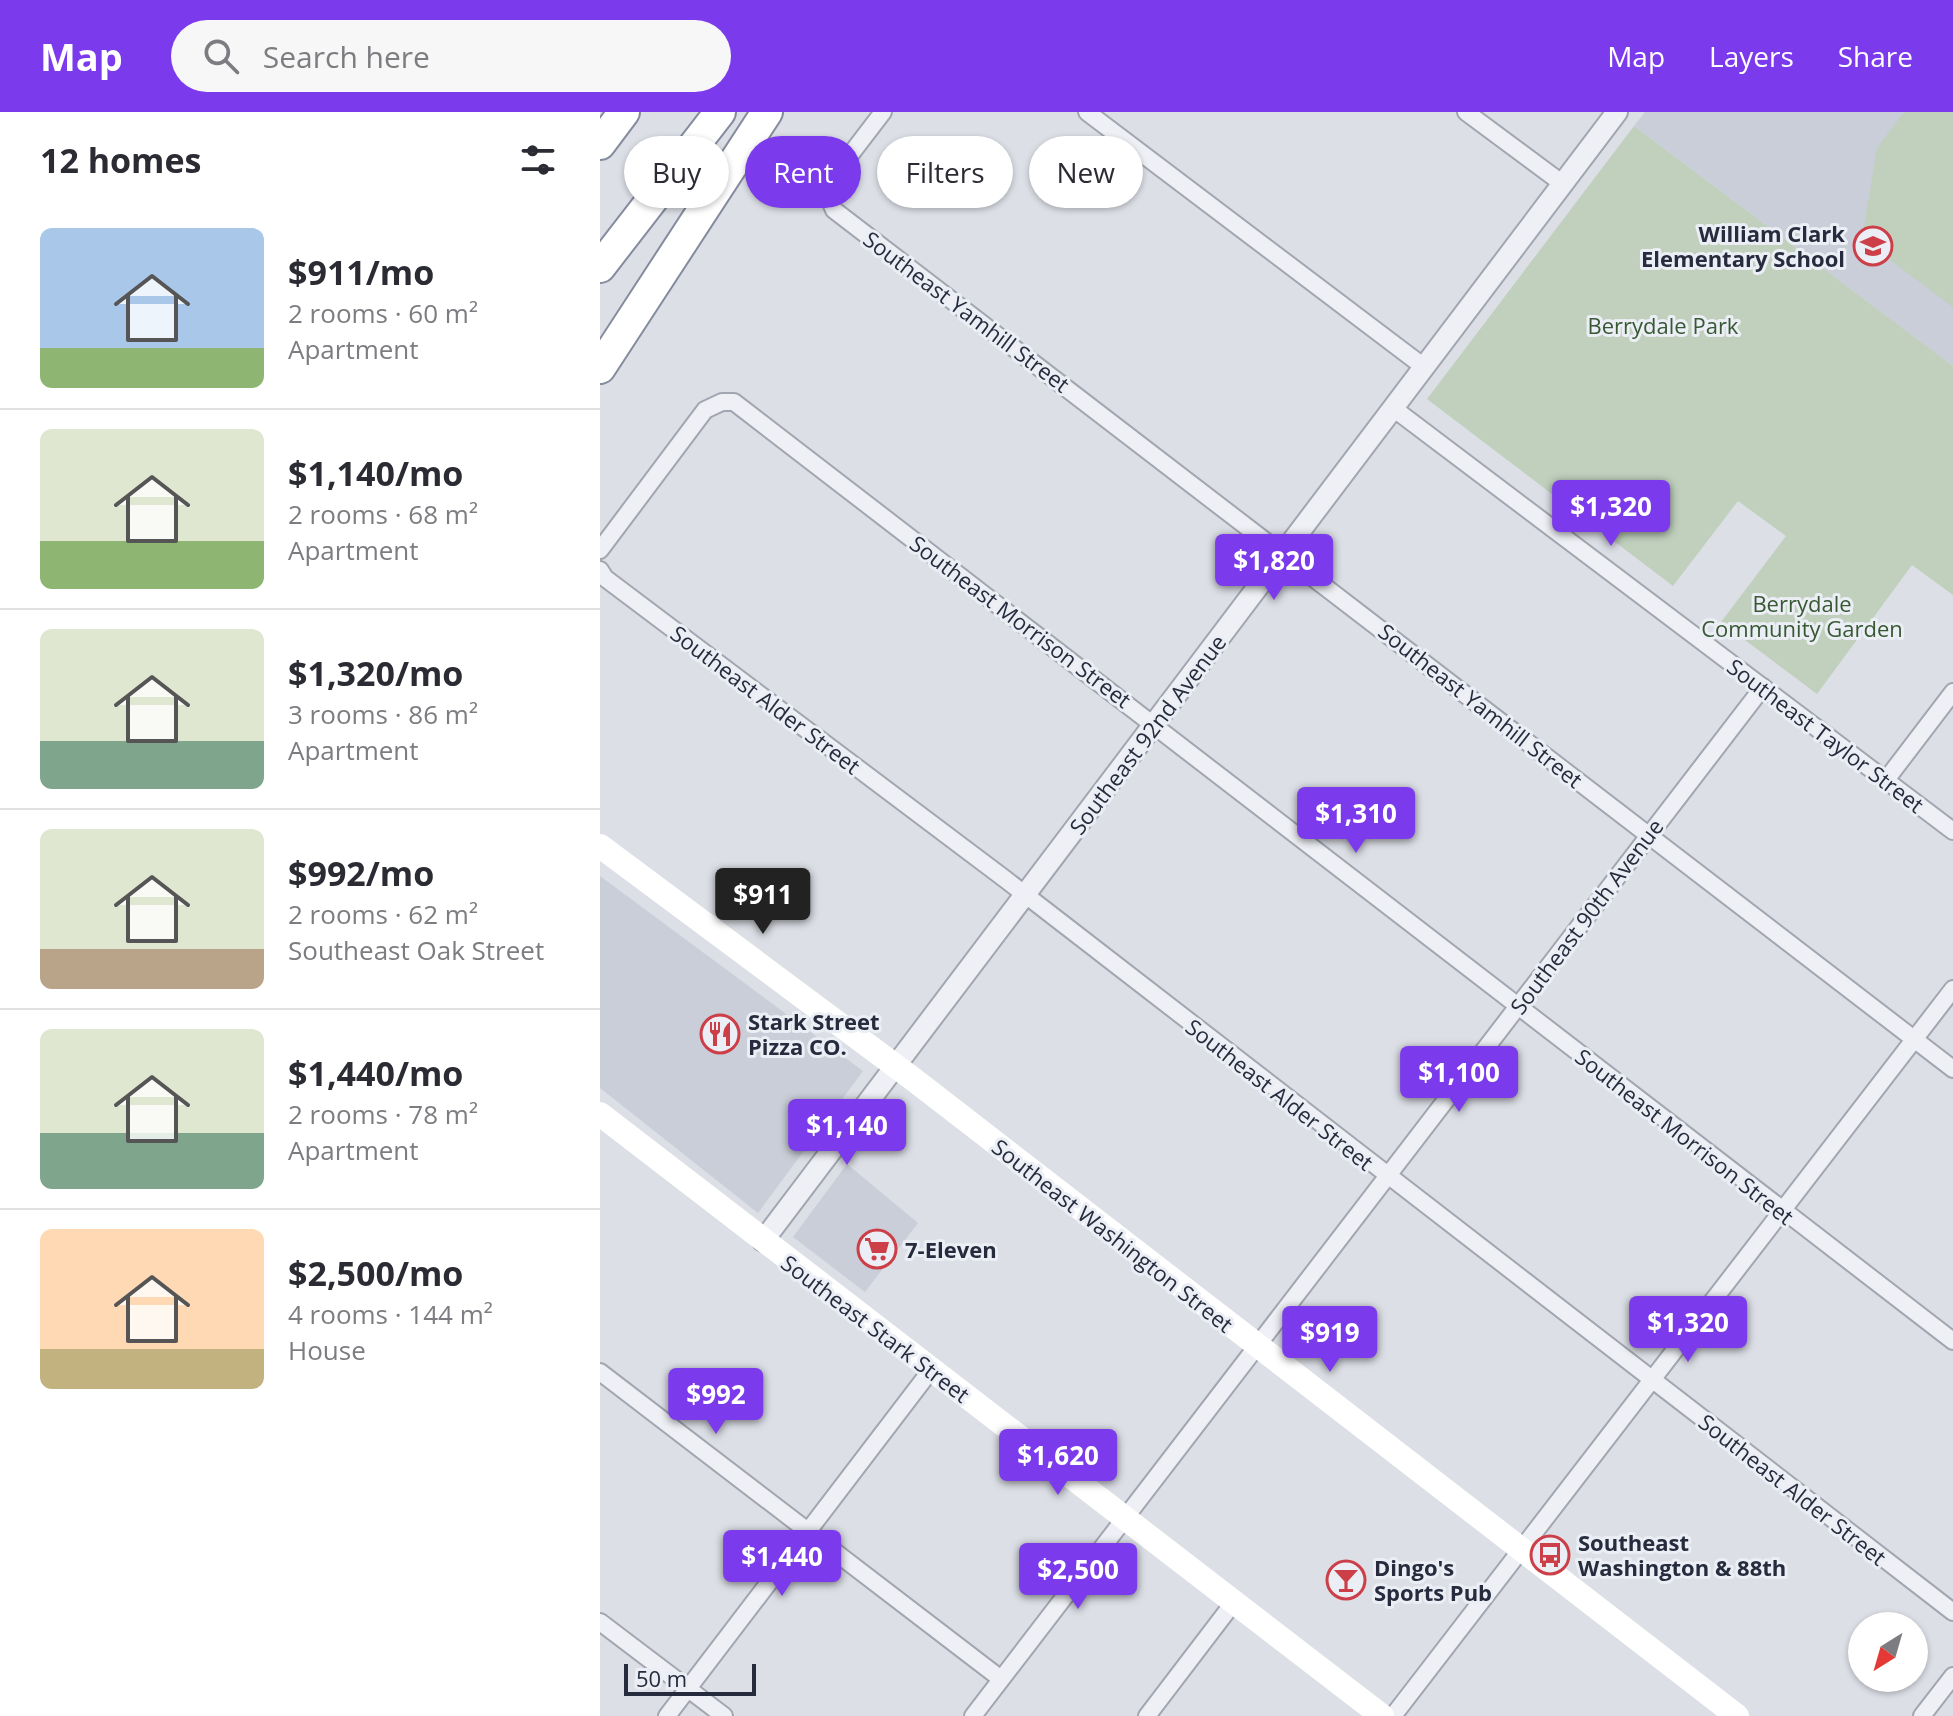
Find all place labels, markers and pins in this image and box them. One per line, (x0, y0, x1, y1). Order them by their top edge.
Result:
place label: William Clark Elementary School (1641, 218, 1845, 273)
school or university icon: William Clark Elementary School (1852, 225, 1894, 267)
pin: $1,320 (1546, 480, 1676, 548)
pin: $1,820 (1209, 534, 1339, 602)
pin: $1,310 (1291, 787, 1421, 855)
pin: $911 (716, 868, 810, 936)
place label: Stark Street Pizza CO. (748, 1006, 880, 1061)
restaurant icon: Stark Street Pizza CO. (699, 1013, 741, 1055)
pin: $1,100 (1394, 1046, 1524, 1114)
pin: $1,140 (782, 1099, 912, 1167)
supermarket icon: 7-Eleven (856, 1228, 898, 1270)
place label: 7-Eleven (905, 1234, 997, 1264)
pin: $1,320 (1623, 1296, 1753, 1364)
pin: $919 (1283, 1306, 1377, 1374)
pin: $992 (669, 1368, 763, 1436)
pin: $1,620 (993, 1429, 1123, 1497)
place label: Southeast Washington & 88th (1578, 1527, 1786, 1582)
pin: $1,440 (717, 1530, 847, 1598)
bus stop icon: Southeast Washington & 88th (1529, 1534, 1571, 1576)
pin: $2,500 (1013, 1543, 1143, 1611)
place label: Dingo's Sports Pub (1374, 1552, 1492, 1607)
bar icon: Dingo's Sports Pub (1325, 1559, 1367, 1601)

